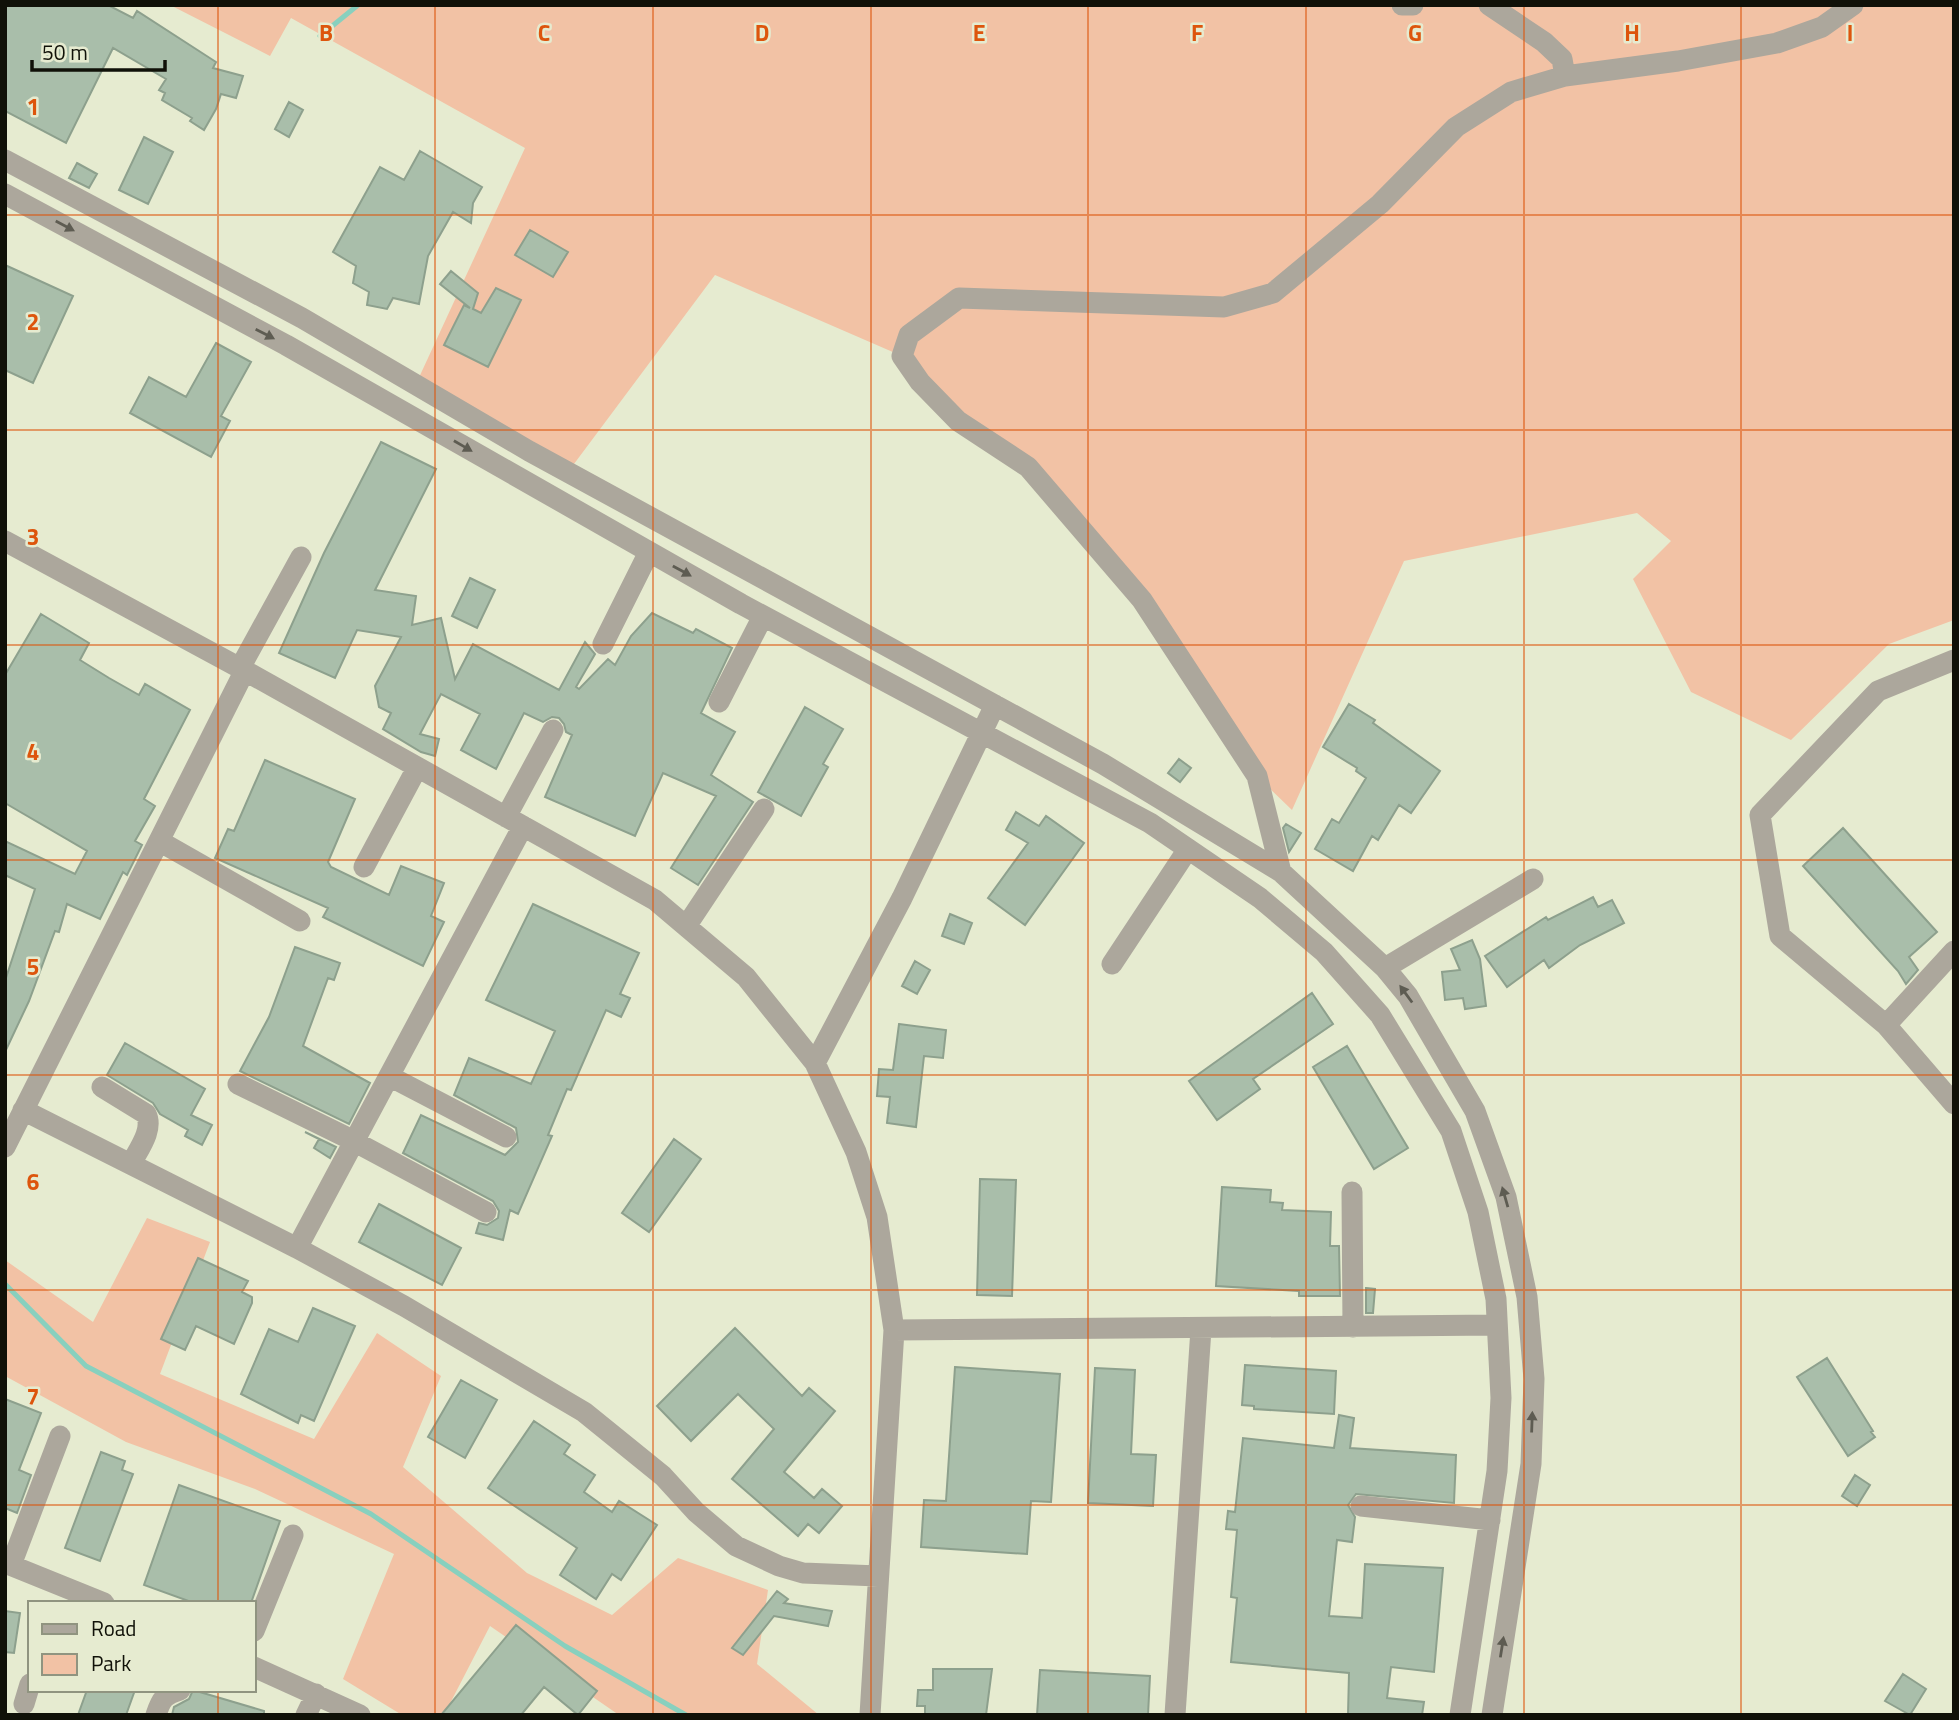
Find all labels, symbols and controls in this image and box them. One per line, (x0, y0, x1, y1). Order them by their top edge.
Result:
text: B (319, 15, 333, 50)
text: C (538, 15, 550, 50)
text: D (755, 15, 769, 50)
text: E (973, 15, 985, 50)
text: F (1191, 15, 1203, 50)
text: G (1408, 15, 1422, 50)
text: H (1624, 15, 1640, 50)
text: I (1847, 15, 1853, 50)
scale bar (32, 28, 164, 72)
text: 50 m (42, 36, 88, 68)
text: 1 (27, 89, 39, 124)
one-way arrow (56, 220, 75, 232)
text: 2 (27, 304, 39, 339)
one-way arrow (256, 328, 275, 340)
one-way arrow (454, 440, 473, 452)
text: 3 (27, 519, 39, 554)
one-way arrow (673, 565, 692, 577)
text: 4 (27, 734, 39, 769)
text: 5 (27, 949, 39, 984)
one-way arrow (1399, 985, 1413, 1003)
text: 6 (27, 1164, 40, 1199)
one-way arrow (1500, 1186, 1510, 1207)
text: 7 (27, 1379, 39, 1414)
one-way arrow (1527, 1411, 1538, 1433)
legend (28, 1601, 256, 1692)
text: Road (91, 1612, 136, 1644)
one-way arrow (1497, 1636, 1508, 1658)
text: Park (91, 1647, 131, 1679)

